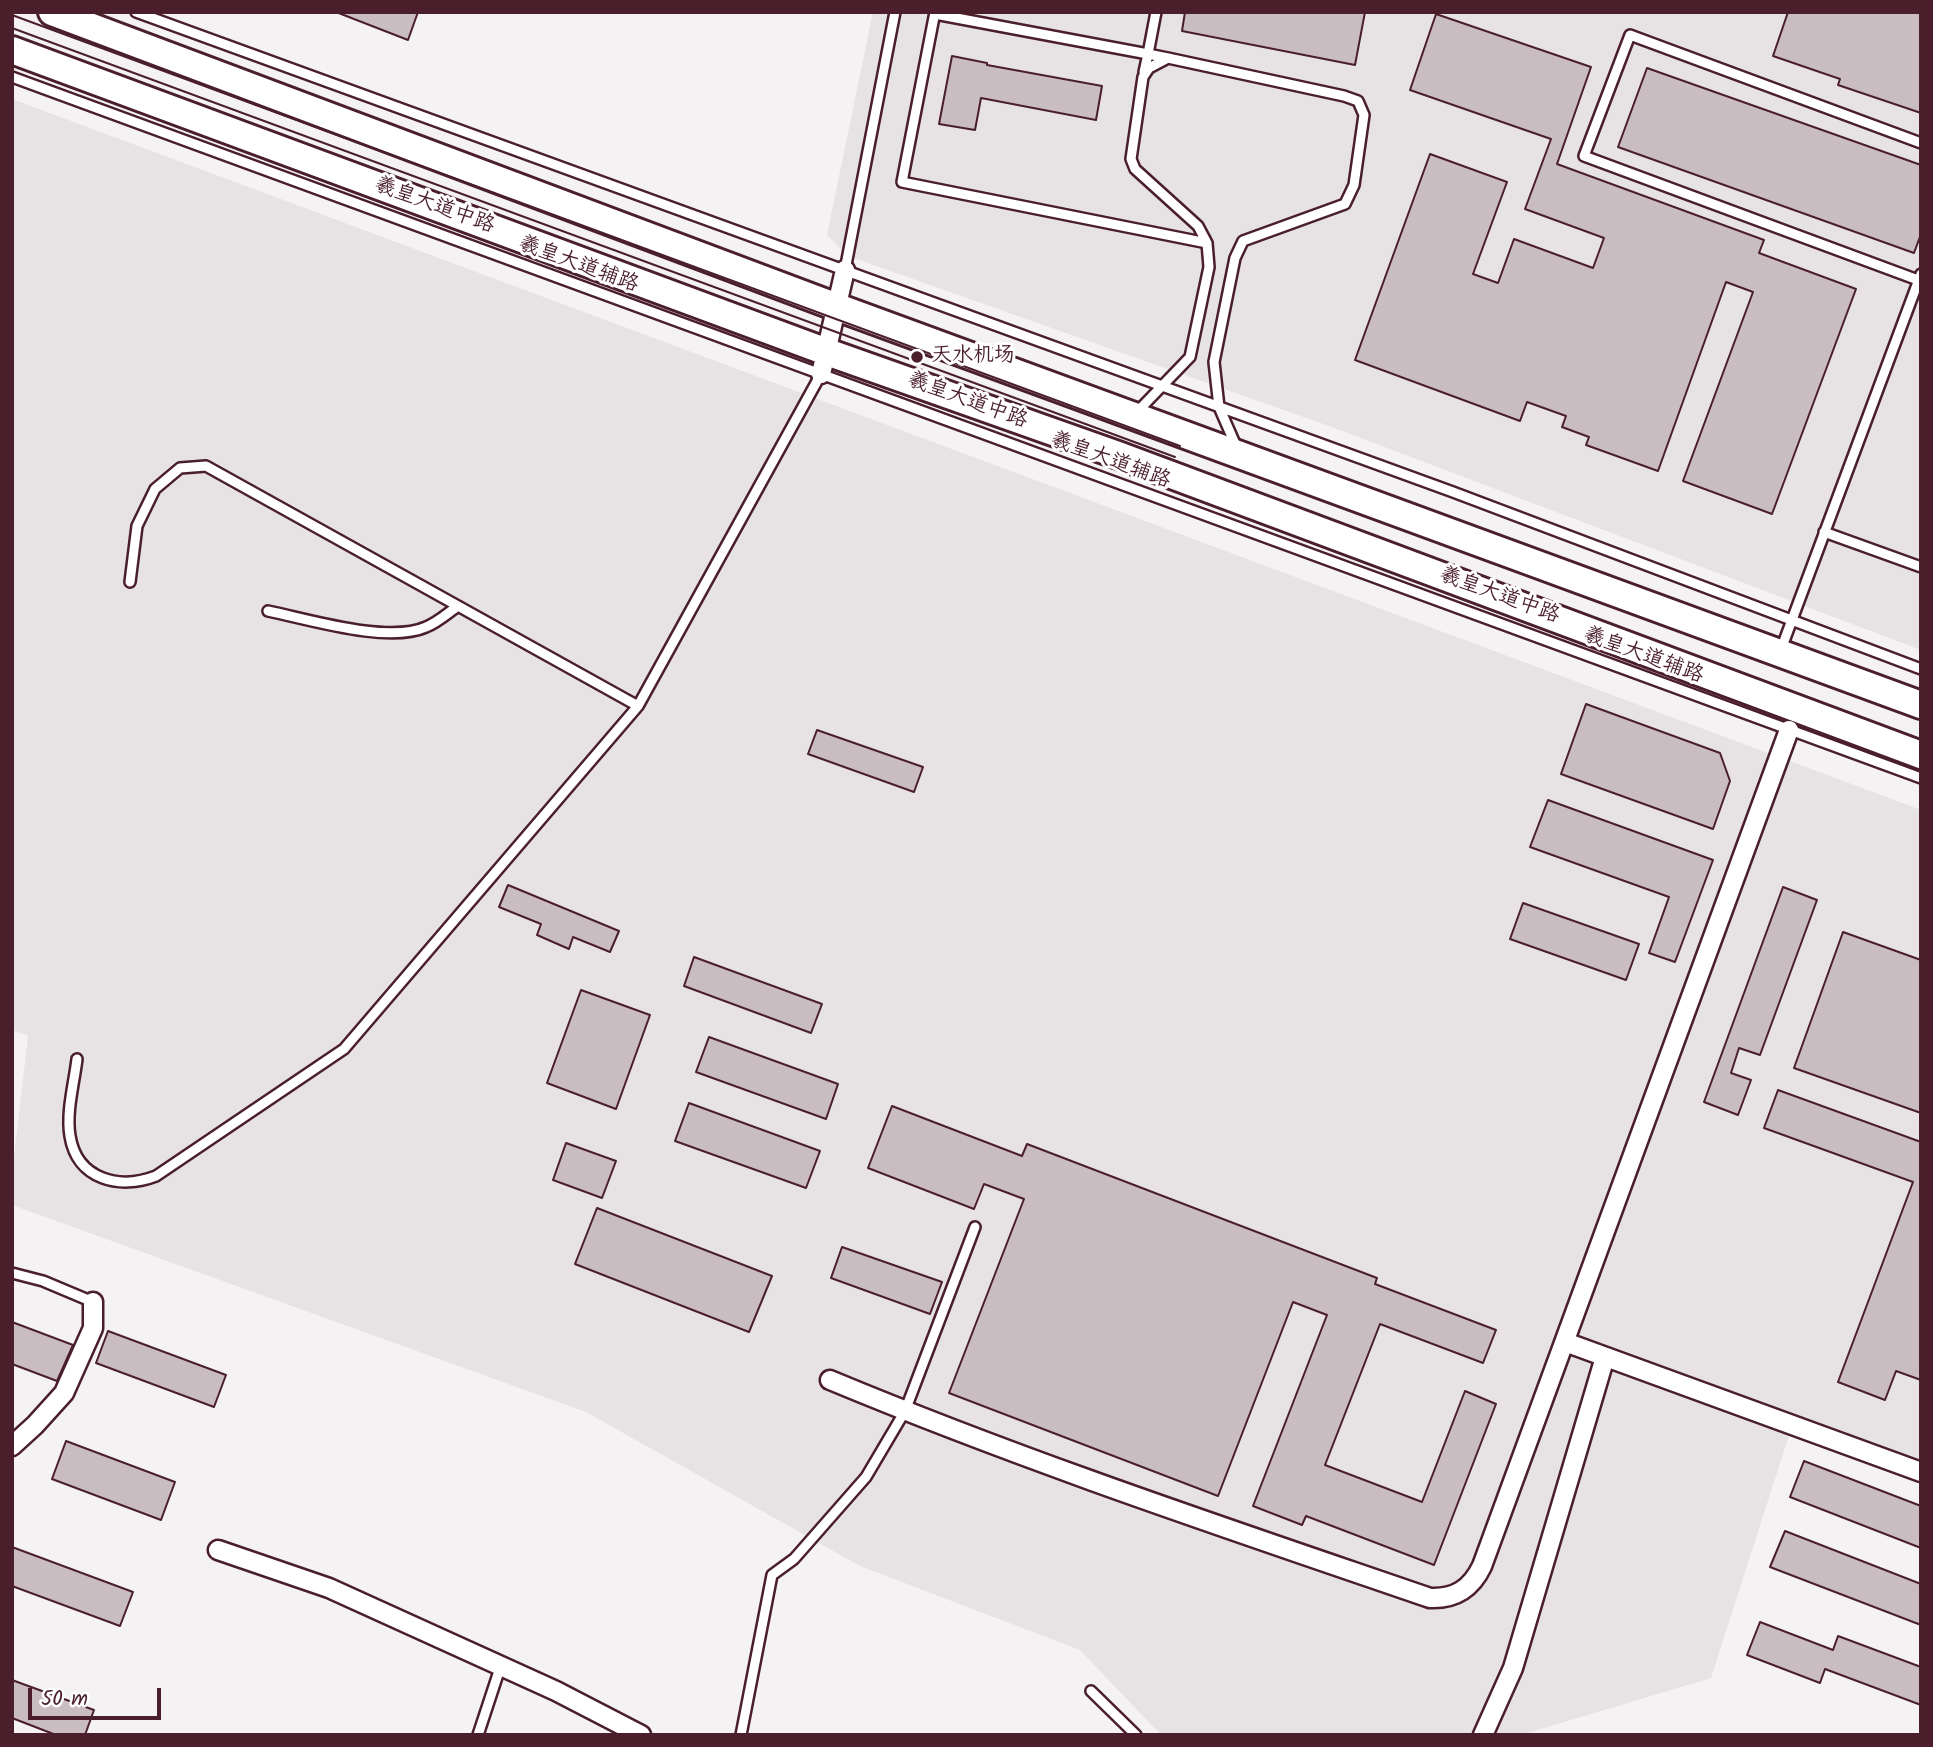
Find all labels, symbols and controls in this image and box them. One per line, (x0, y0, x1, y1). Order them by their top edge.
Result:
street label: 羲皇大道中路 (370, 174, 498, 240)
street label: 羲皇大道辅路 (514, 233, 642, 299)
place label: 天水机场 (931, 344, 1015, 370)
marker: 天水机场 (909, 349, 925, 365)
street label: 羲皇大道中路 (903, 369, 1031, 435)
street label: 羲皇大道辅路 (1046, 429, 1174, 495)
street label: 羲皇大道中路 (1435, 564, 1563, 630)
street label: 羲皇大道辅路 (1579, 624, 1707, 690)
scale bar (32, 1674, 164, 1718)
text: 50 m (41, 1683, 88, 1716)

